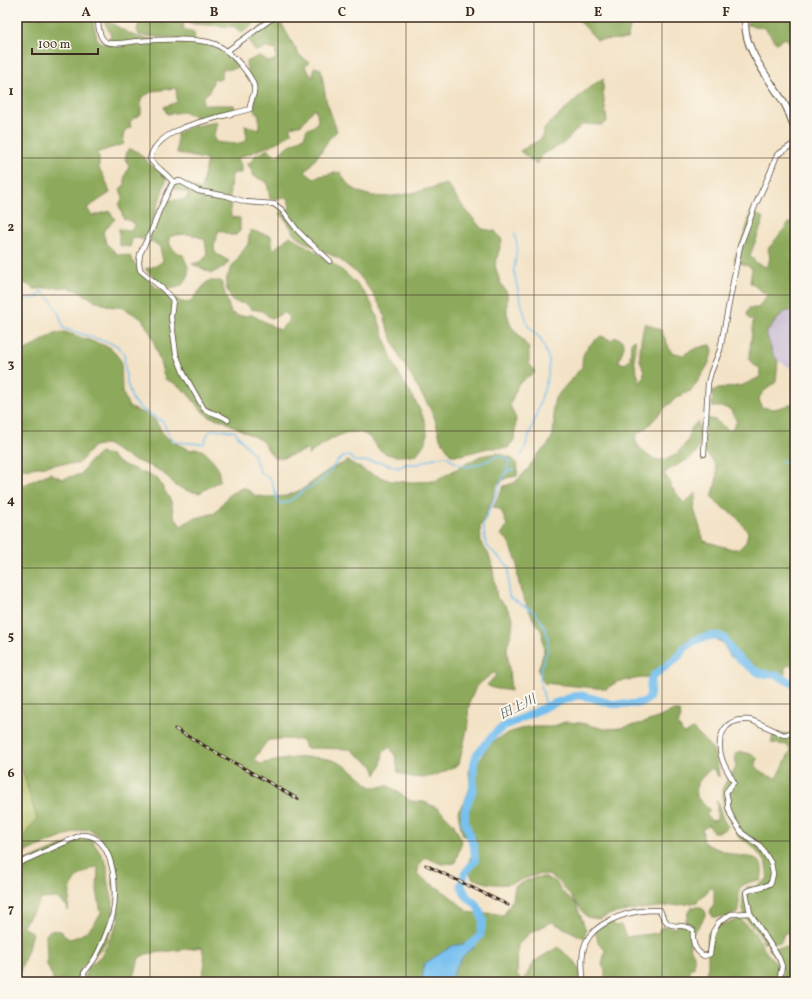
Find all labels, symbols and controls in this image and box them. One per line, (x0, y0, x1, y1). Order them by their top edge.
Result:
text: A (81, 4, 91, 22)
text: B (210, 4, 219, 22)
text: C (338, 4, 346, 22)
text: D (465, 4, 475, 22)
text: E (594, 4, 602, 22)
text: F (722, 4, 730, 22)
scale bar (32, 30, 98, 56)
text: 100 m (38, 37, 71, 53)
text: 1 (8, 83, 14, 101)
text: 2 (8, 219, 15, 237)
text: 3 (8, 356, 15, 374)
text: 4 (7, 492, 15, 510)
text: 5 (8, 628, 14, 646)
water label: 田上川 (497, 690, 541, 725)
text: 6 (7, 765, 15, 783)
text: 7 (8, 901, 14, 919)

